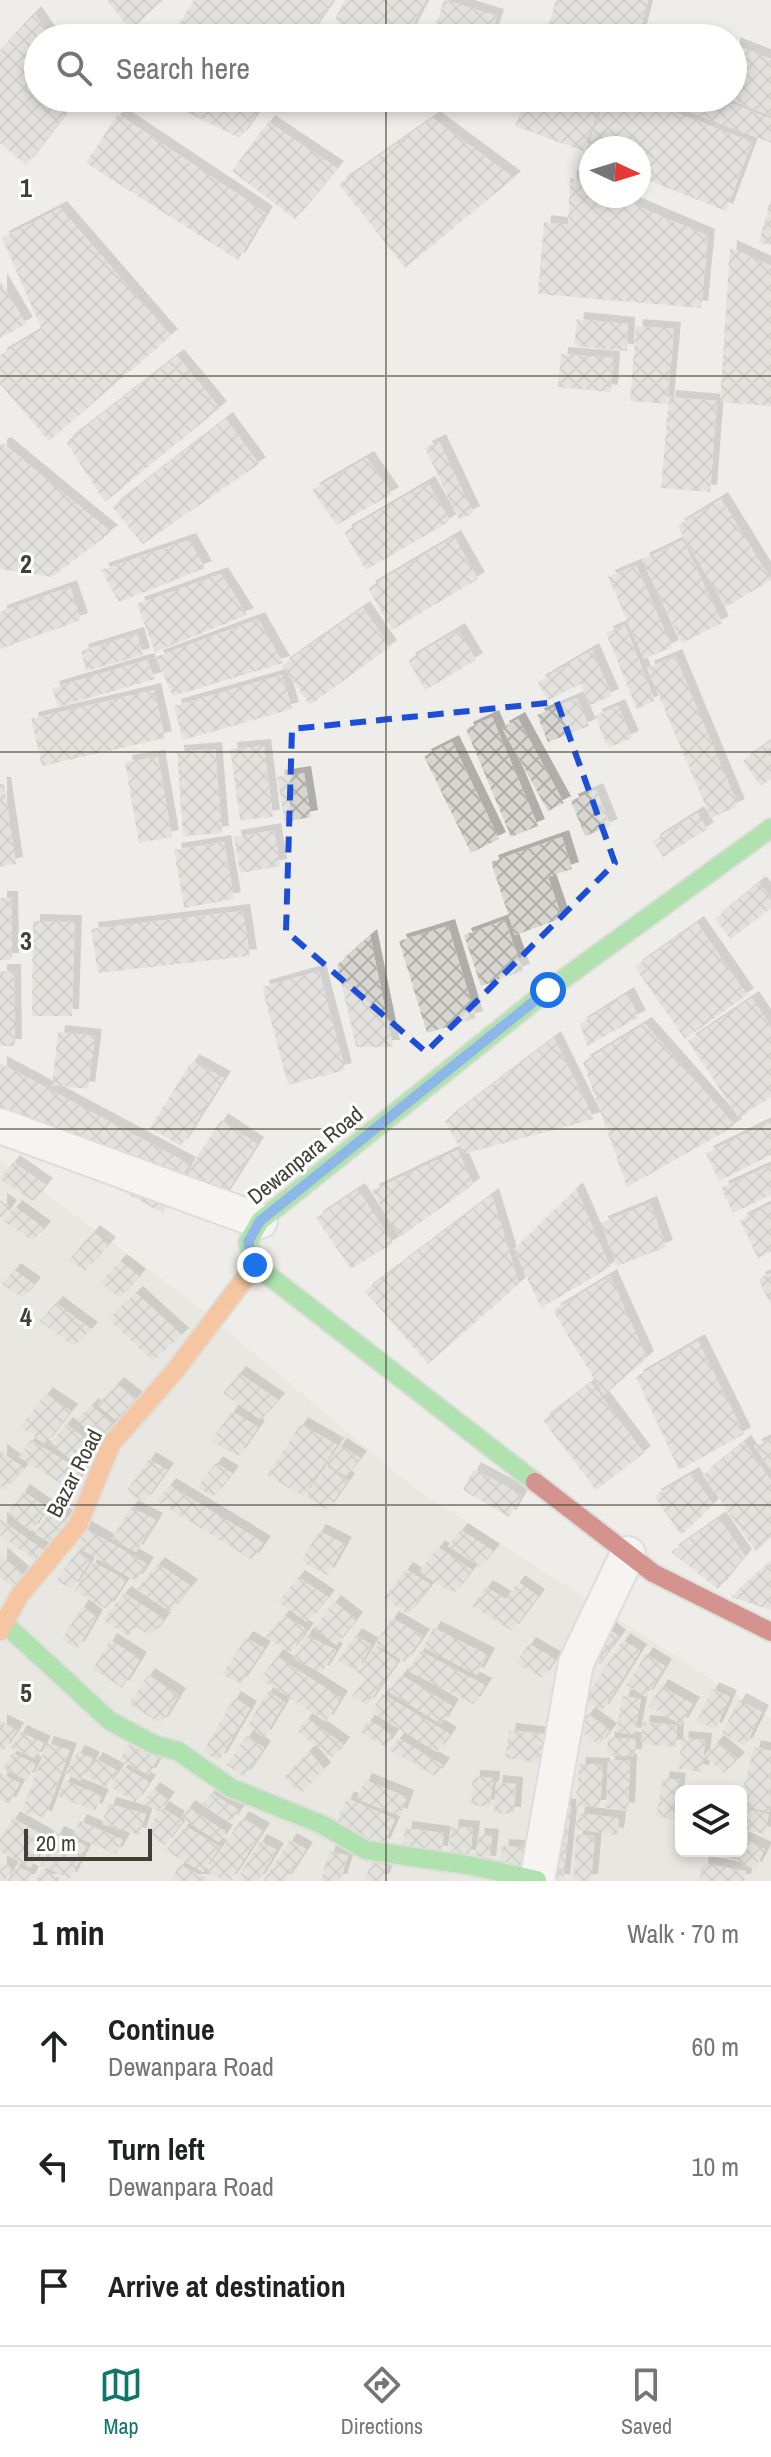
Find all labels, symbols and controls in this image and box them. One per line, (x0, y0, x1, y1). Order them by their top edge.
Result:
search box (24, 24, 747, 112)
icon: search (52, 46, 96, 90)
text: Search here (116, 48, 250, 88)
north arrow (579, 136, 651, 208)
text: 1 (20, 170, 32, 205)
text: 2 (20, 546, 32, 581)
text: 3 (20, 923, 32, 958)
route start (530, 972, 566, 1008)
street label: Dewanpara Road (241, 1099, 369, 1211)
route end (237, 1247, 273, 1283)
text: 4 (20, 1299, 32, 1334)
street label: Bazar Road (39, 1424, 109, 1522)
text: 5 (20, 1675, 32, 1710)
map controls (675, 1785, 747, 1857)
button: layers (675, 1785, 747, 1857)
scale bar (24, 1825, 152, 1861)
text: 20 m (36, 1828, 76, 1858)
text: 1 min (32, 1910, 105, 1956)
text: Walk · 70 m (627, 1916, 739, 1951)
text: Continue (108, 2009, 215, 2049)
icon: ahead (32, 2024, 76, 2068)
text: 60 m (692, 2029, 739, 2064)
text: Dewanpara Road (108, 2049, 274, 2084)
text: Turn left (108, 2129, 205, 2169)
icon: left (32, 2144, 76, 2188)
text: 10 m (692, 2149, 739, 2184)
text: Dewanpara Road (108, 2169, 274, 2204)
icon: arrive (32, 2264, 76, 2308)
text: Arrive at destination (108, 2266, 346, 2306)
tab: Map (99, 2363, 143, 2441)
tab: Directions (341, 2363, 423, 2441)
tab: Saved (621, 2363, 672, 2441)

